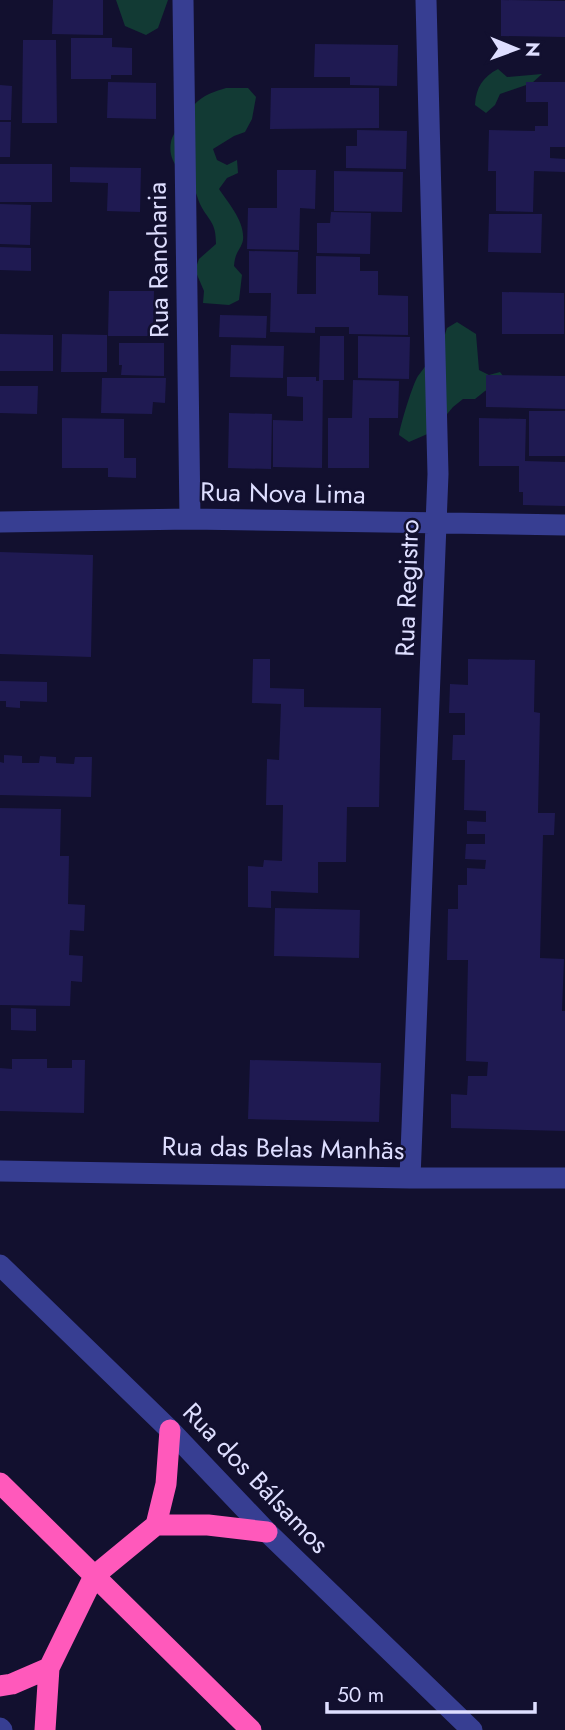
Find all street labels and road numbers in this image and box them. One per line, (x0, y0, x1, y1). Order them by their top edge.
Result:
street label: Rua Rancharia (138, 182, 178, 338)
street label: Rua Nova Lima (200, 473, 366, 513)
street label: Rua Registro (386, 519, 428, 657)
street label: Rua das Belas Manhãs (161, 1127, 405, 1169)
street label: Rua dos Bálsamos (174, 1394, 338, 1562)

